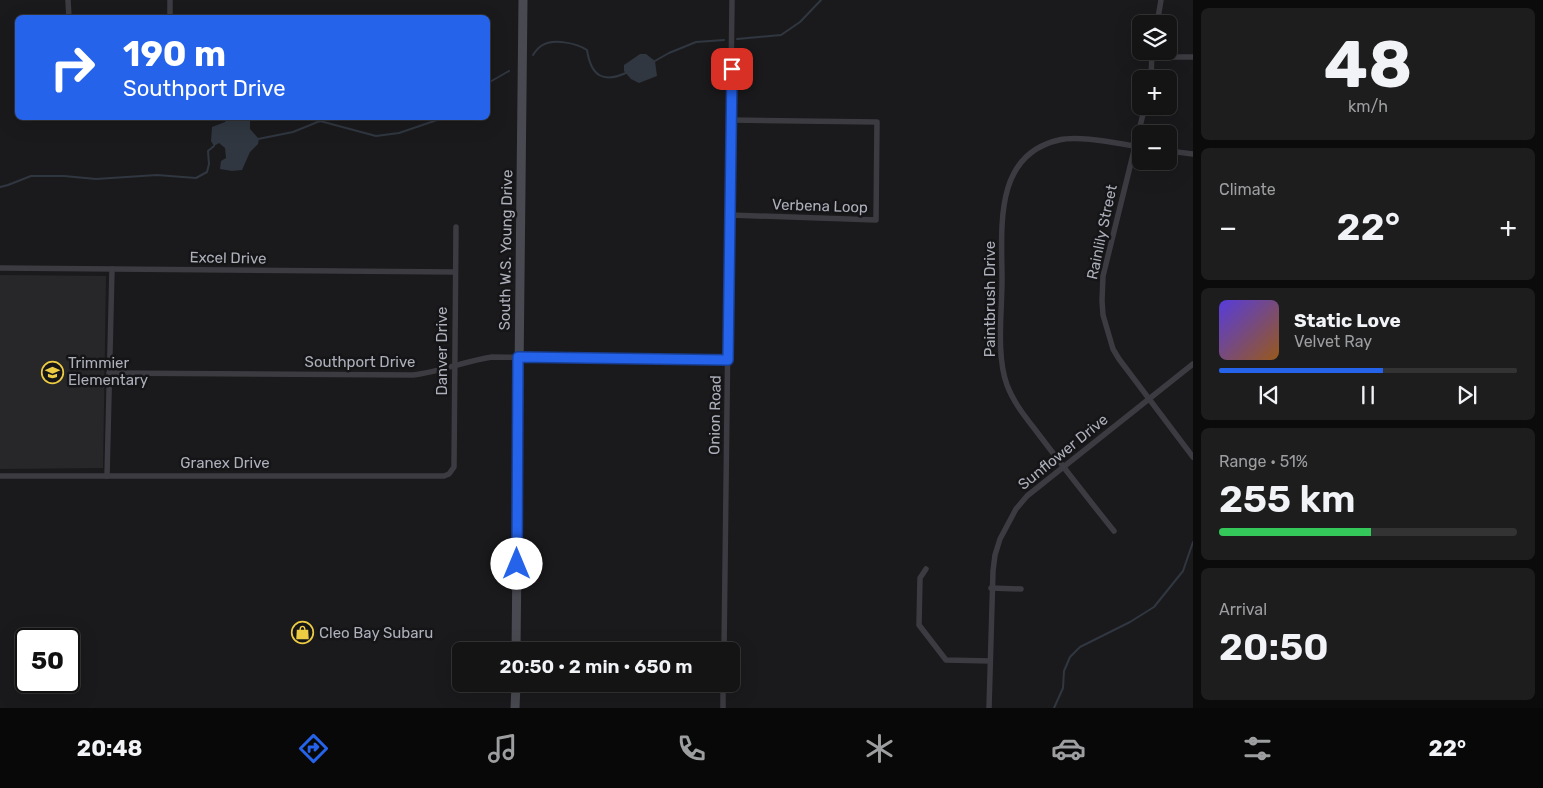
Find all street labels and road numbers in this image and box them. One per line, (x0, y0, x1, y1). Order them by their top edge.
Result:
street label: South W.S. Young Drive (496, 169, 516, 331)
street label: Rainlily Street (1083, 183, 1121, 281)
street label: Verbena Loop (772, 195, 868, 217)
street label: Paintbrush Drive (981, 241, 999, 357)
street label: Excel Drive (189, 248, 267, 268)
street label: Danver Drive (433, 306, 451, 396)
street label: Southport Drive (305, 353, 415, 371)
street label: Onion Road (705, 375, 725, 455)
street label: Sunflower Drive (1015, 410, 1111, 494)
street label: Granex Drive (180, 454, 270, 472)

